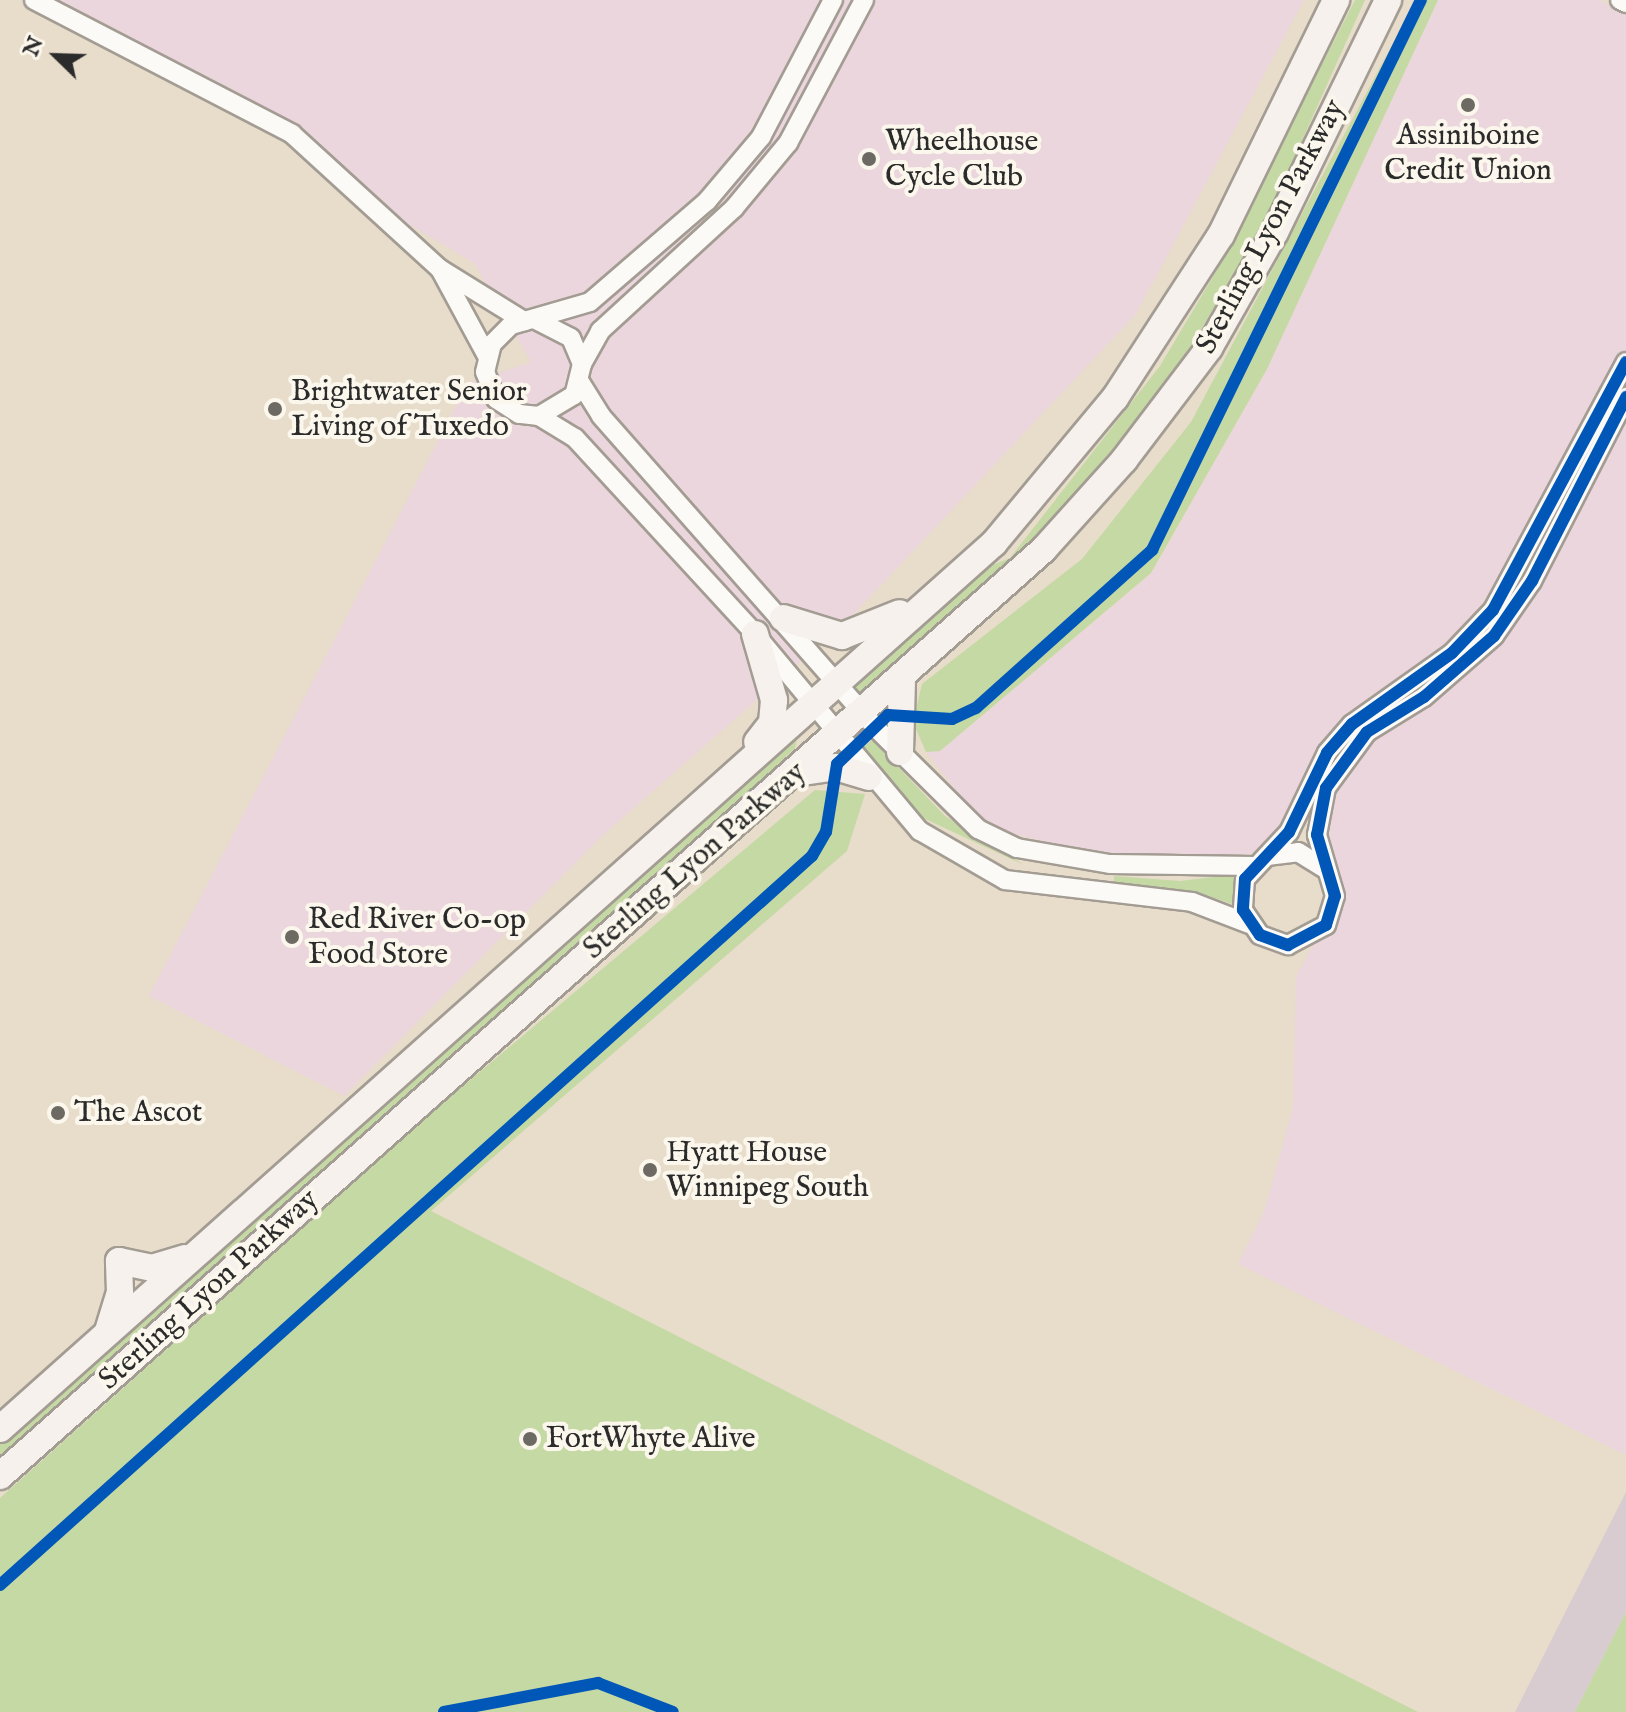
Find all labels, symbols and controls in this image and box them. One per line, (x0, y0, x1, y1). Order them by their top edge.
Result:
north arrow (16, 16, 96, 96)
text: N (17, 32, 51, 61)
street label: Sterling Lyon Parkway (1189, 94, 1353, 360)
marker: Assiniboine Credit Union (1459, 96, 1477, 114)
place label: Assiniboine Credit Union (1384, 118, 1552, 188)
place label: Wheelhouse Cycle Club (885, 124, 1038, 194)
marker: Wheelhouse Cycle Club (860, 150, 878, 168)
place label: Brightwater Senior Living of Tuxedo (291, 374, 527, 444)
marker: Brightwater Senior Living of Tuxedo (266, 400, 284, 418)
street label: Sterling Lyon Parkway (576, 755, 814, 967)
place label: Red River Co-op Food Store (308, 902, 526, 972)
marker: Red River Co-op Food Store (283, 928, 301, 946)
place label: The Ascot (74, 1095, 202, 1131)
marker: The Ascot (49, 1104, 67, 1122)
place label: Hyatt House Winnipeg South (666, 1135, 869, 1206)
marker: Hyatt House Winnipeg South (641, 1161, 659, 1179)
street label: Sterling Lyon Parkway (92, 1182, 326, 1398)
place label: FortWhyte Alive (546, 1421, 756, 1457)
marker: FortWhyte Alive (521, 1430, 539, 1448)

